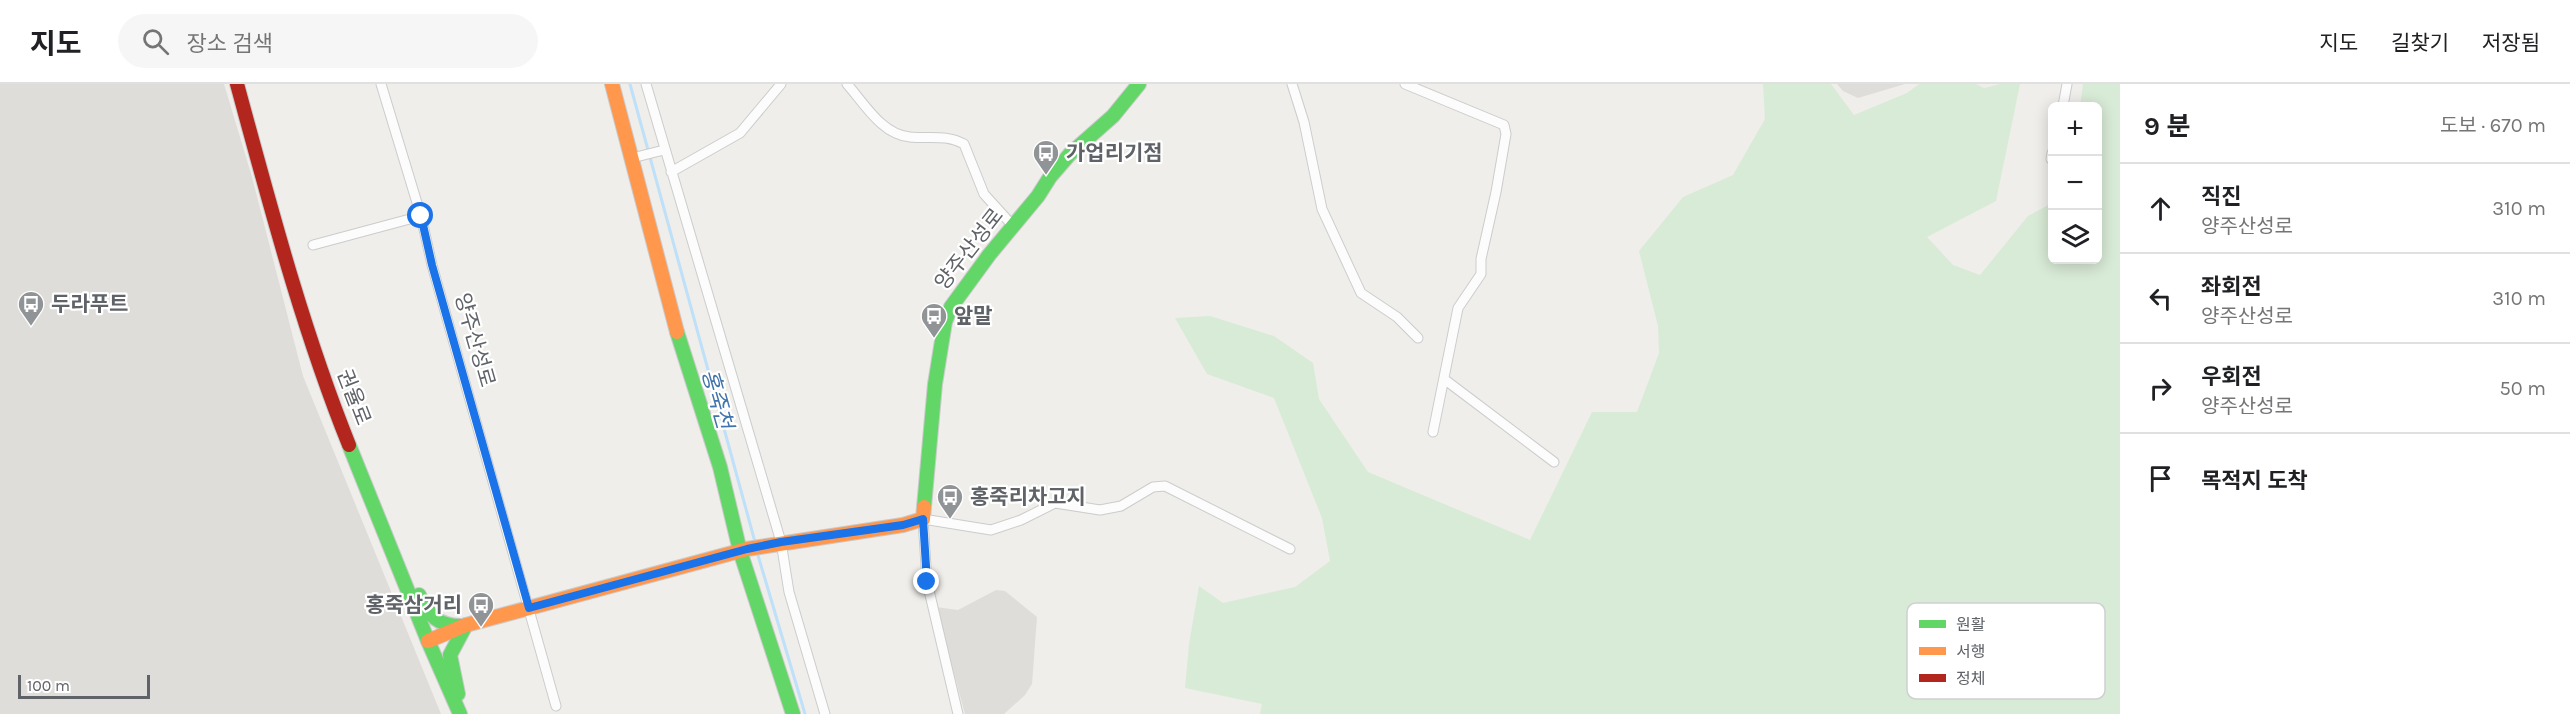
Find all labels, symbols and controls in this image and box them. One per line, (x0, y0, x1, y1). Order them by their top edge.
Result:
search box (118, 14, 538, 68)
icon: search (139, 25, 172, 58)
text: 지도 (30, 27, 82, 60)
text: 장소 검색 (187, 31, 273, 57)
text: 지도 (2319, 31, 2358, 55)
text: 길찾기 (2391, 31, 2449, 55)
text: 저장됨 (2482, 31, 2540, 55)
map controls (2048, 102, 2102, 264)
button: + (2048, 102, 2102, 156)
text: 9 분 (2144, 111, 2190, 142)
text: 도보 · 670 m (2440, 114, 2546, 137)
bus stop icon: 가업리기점 (1031, 138, 1061, 176)
place label: 가업리기점 (1066, 141, 1163, 165)
button: − (2048, 156, 2102, 210)
text: 직진 (2201, 184, 2241, 210)
icon: ahead (2144, 192, 2177, 225)
text: 310 m (2492, 197, 2546, 220)
route start (407, 202, 433, 228)
street label: 양주산성로 (930, 204, 1008, 294)
button: layers (2048, 210, 2102, 264)
text: 양주산성로 (2201, 215, 2293, 238)
text: 좌회전 (2201, 274, 2262, 300)
icon: left (2144, 282, 2177, 315)
text: 310 m (2492, 287, 2546, 310)
bus stop icon: 두라푸트 (16, 289, 46, 327)
street label: 양주산성로 (450, 290, 500, 390)
place label: 두라푸트 (51, 292, 128, 316)
bus stop icon: 앞말 (919, 301, 949, 339)
place label: 앞말 (954, 304, 993, 328)
text: 양주산성로 (2201, 305, 2293, 328)
text: 우회전 (2201, 364, 2262, 390)
street label: 권율로 (332, 366, 376, 428)
water label: 홍죽천 (696, 366, 739, 434)
icon: right (2144, 372, 2177, 405)
text: 50 m (2499, 377, 2546, 400)
text: 양주산성로 (2201, 395, 2293, 418)
icon: arrive (2144, 462, 2177, 495)
text: 목적지 도착 (2201, 468, 2308, 494)
bus stop icon: 홍죽리차고지 (935, 482, 965, 520)
place label: 홍죽리차고지 (970, 485, 1086, 509)
route end (913, 568, 939, 594)
bus stop icon: 홍죽삼거리 (466, 590, 496, 628)
place label: 홍죽삼거리 (365, 593, 462, 617)
legend (1907, 603, 2105, 699)
text: 원활 (1956, 615, 1986, 634)
text: 서행 (1956, 642, 1985, 661)
text: 정체 (1956, 669, 1985, 688)
scale bar (18, 672, 150, 700)
text: 100 m (27, 676, 70, 695)

